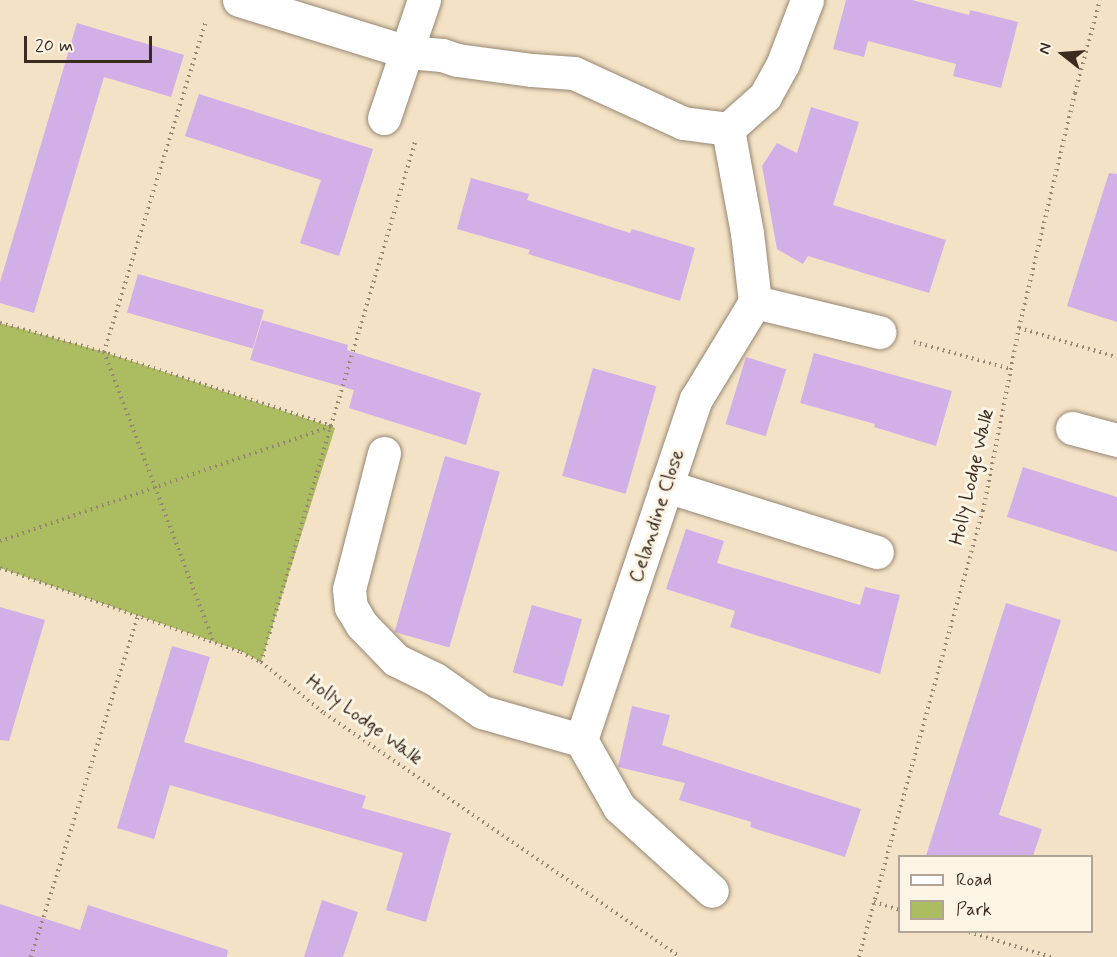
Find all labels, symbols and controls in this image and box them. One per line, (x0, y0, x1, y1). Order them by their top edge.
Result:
scale bar (27, 24, 154, 62)
north arrow (1033, 24, 1093, 84)
text: 20 m (35, 34, 73, 58)
text: N (1034, 40, 1057, 57)
street label: Holly Lodge Walk (944, 404, 1000, 550)
street label: Celandine Close (624, 446, 690, 586)
street label: Holly Lodge Walk (299, 668, 429, 772)
legend (898, 855, 1093, 933)
text: Road (956, 868, 992, 892)
text: Park (956, 898, 992, 922)

